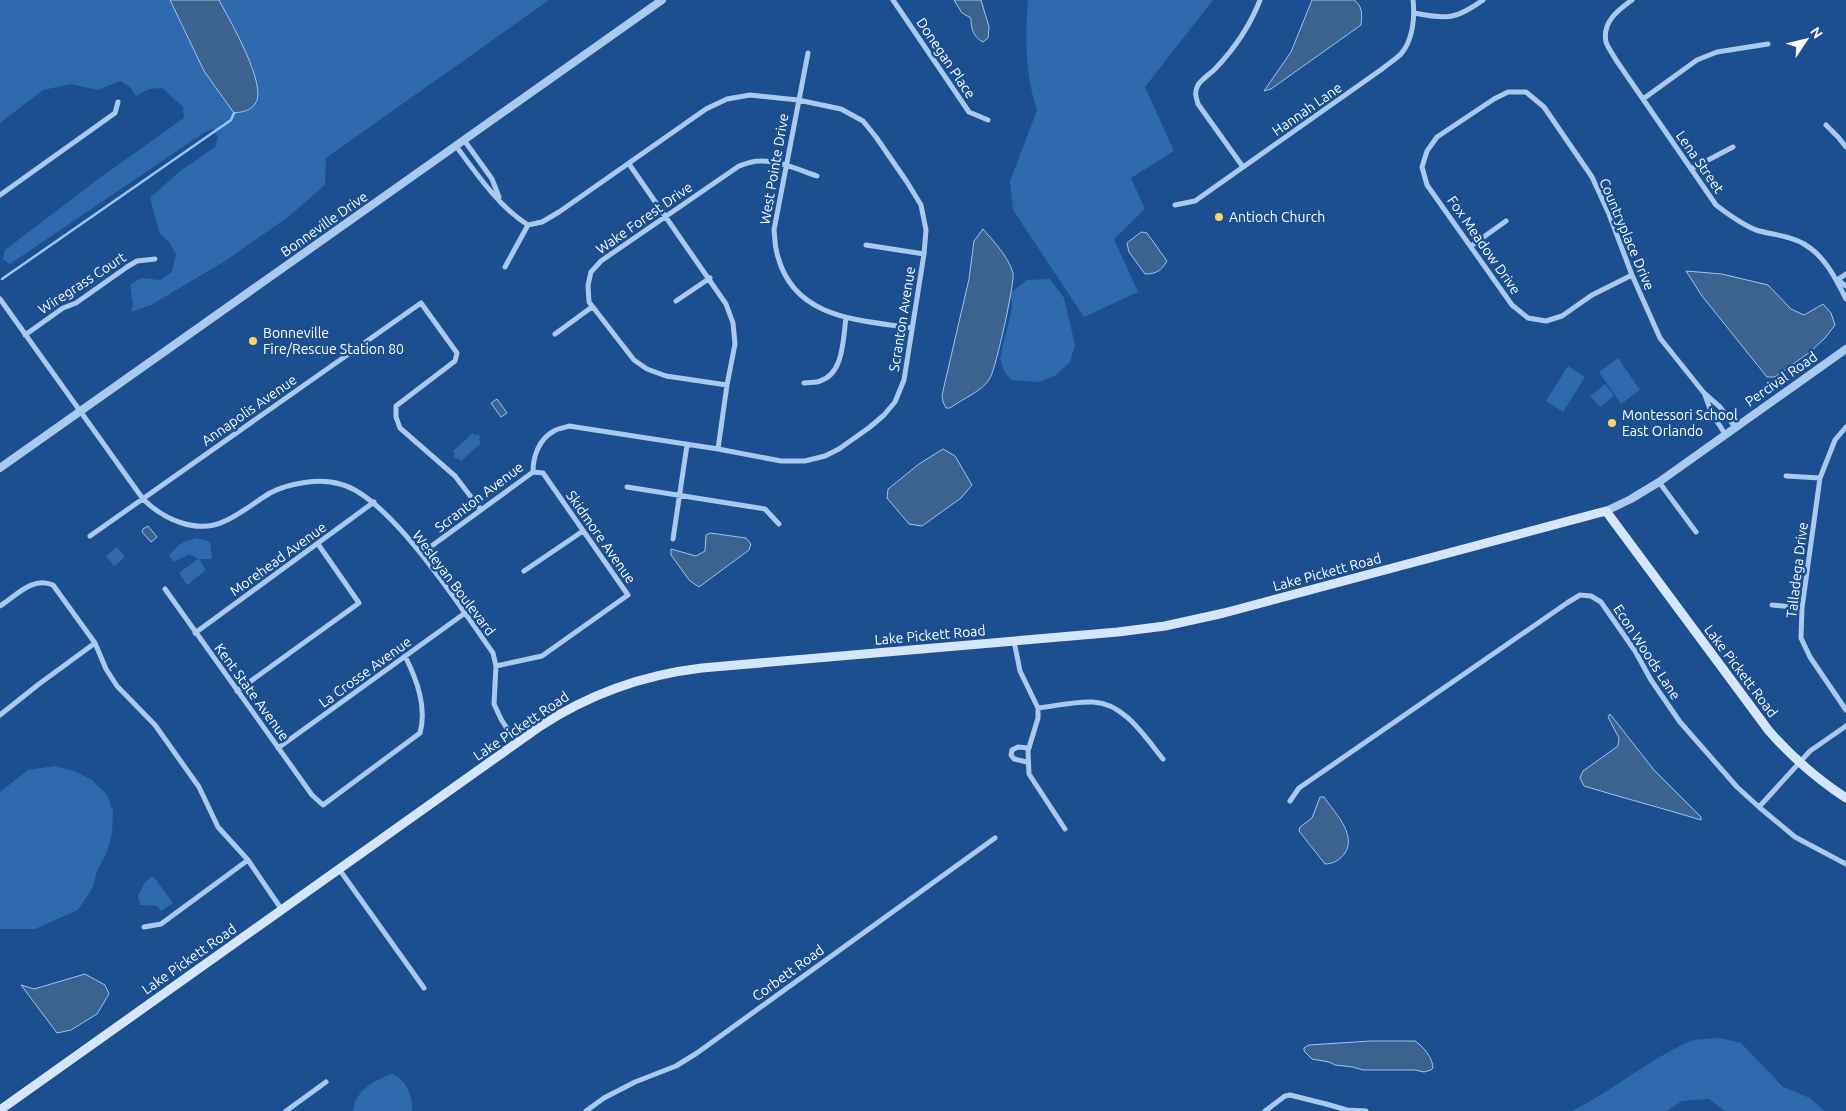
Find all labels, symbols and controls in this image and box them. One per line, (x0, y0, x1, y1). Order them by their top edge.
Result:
street label: Donegan Place (913, 15, 979, 101)
north arrow (1781, 15, 1831, 65)
text: N (1807, 24, 1826, 41)
street label: Hannah Lane (1269, 79, 1345, 139)
street label: West Pointe Drive (756, 112, 792, 226)
street label: Lena Street (1673, 128, 1728, 197)
street label: Countryplace Drive (1596, 176, 1658, 292)
street label: Wake Forest Drive (593, 179, 695, 257)
street label: Bonneville Drive (277, 188, 371, 260)
street label: Fox Meadow Drive (1444, 193, 1524, 297)
place label: Antioch Church (1229, 209, 1325, 225)
marker: Antioch Church (1213, 211, 1225, 223)
street label: Wiregrass Court (35, 248, 129, 317)
street label: Scranton Avenue (886, 265, 918, 373)
place label: Bonneville Fire/Rescue Station 80 (263, 325, 404, 357)
marker: Bonneville Fire/Rescue Station 80 (247, 335, 259, 347)
street label: Percival Road (1742, 348, 1820, 410)
street label: Annapolis Avenue (198, 371, 300, 449)
place label: Montessori School East Orlando (1622, 407, 1738, 439)
marker: Montessori School East Orlando (1606, 417, 1618, 429)
street label: Scranton Avenue (432, 459, 526, 535)
street label: Skidmore Avenue (563, 487, 639, 587)
street label: Morehead Avenue (227, 519, 329, 599)
street label: Talladega Drive (1783, 521, 1811, 619)
street label: Wesleyan Boulevard (409, 527, 499, 639)
street label: Lake Pickett Road (1271, 550, 1383, 594)
street label: Econ Woods Lane (1610, 601, 1684, 703)
street label: Lake Pickett Road (874, 622, 986, 648)
street label: Lake Pickett Road (1701, 622, 1781, 720)
street label: La Crosse Avenue (316, 633, 414, 711)
street label: Kent State Avenue (211, 640, 293, 744)
street label: Lake Pickett Road (470, 688, 572, 764)
street label: Lake Pickett Road (139, 920, 239, 998)
street label: Corbett Road (749, 942, 827, 1004)

